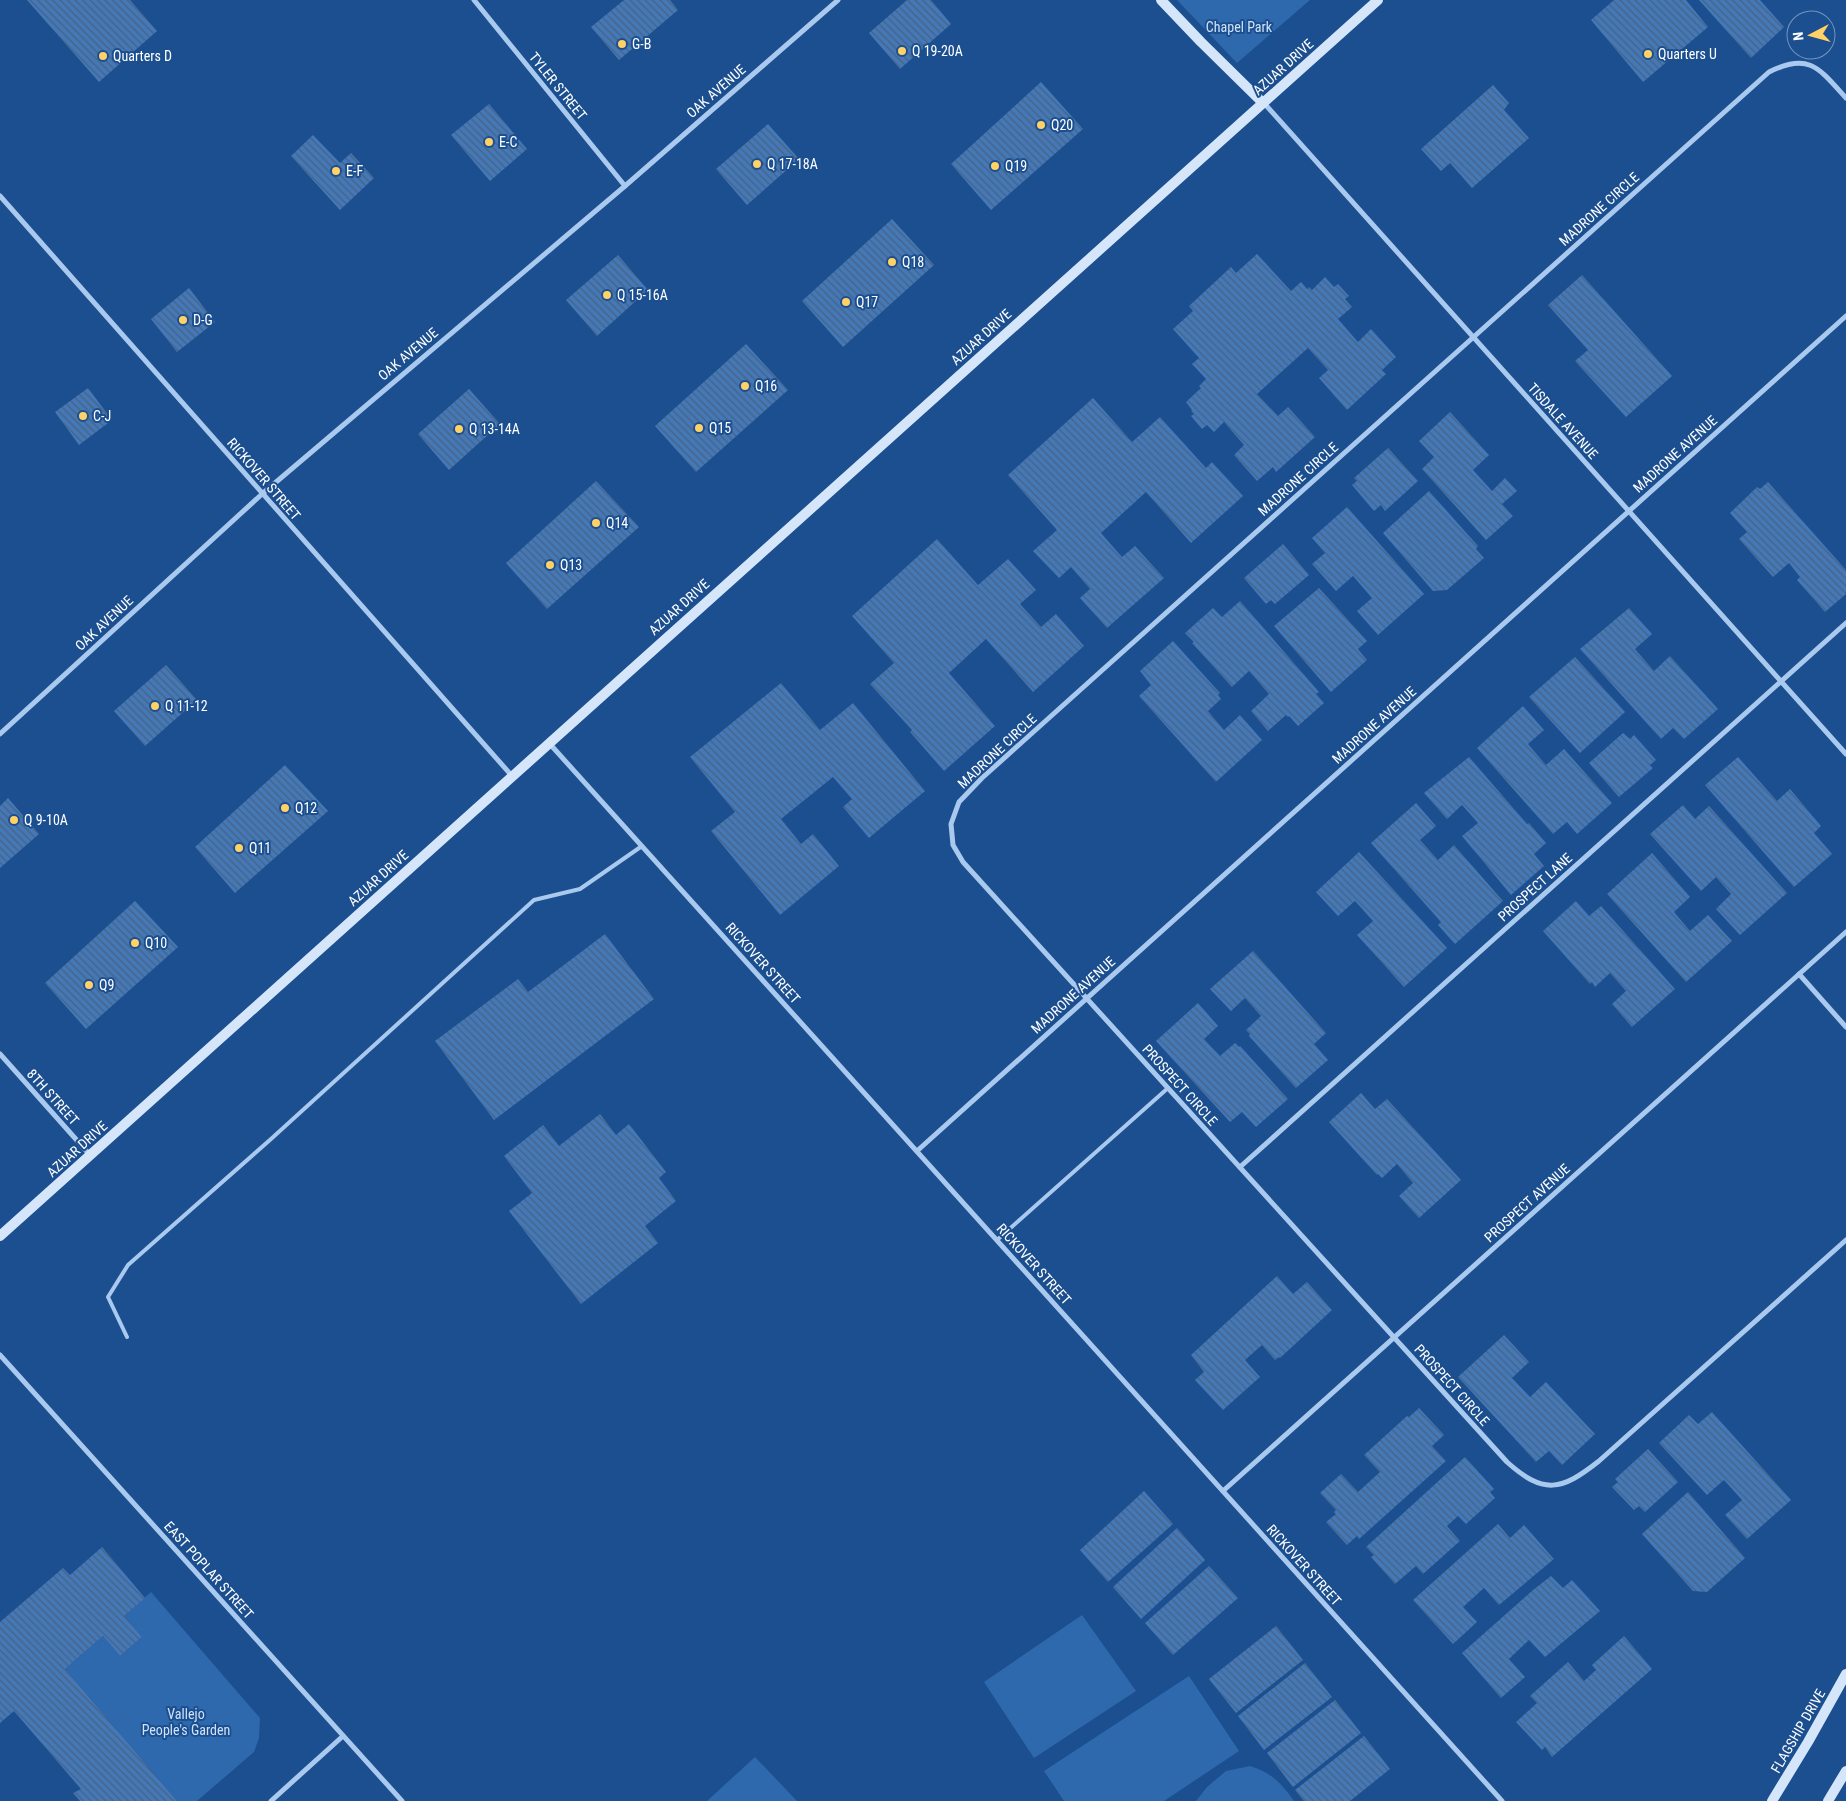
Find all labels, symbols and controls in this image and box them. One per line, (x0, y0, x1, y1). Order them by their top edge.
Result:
north arrow (1786, 10, 1836, 60)
park label: Chapel Park (1206, 19, 1273, 35)
text: N (1790, 31, 1806, 41)
place label: G-B (632, 36, 651, 52)
street label: AZUAR DRIVE (1250, 36, 1316, 98)
marker: G-B (616, 38, 628, 50)
place label: Q 19-20A (912, 43, 963, 59)
marker: Q 19-20A (896, 45, 908, 57)
place label: Quarters U (1658, 46, 1717, 62)
place label: Quarters D (113, 48, 172, 64)
marker: Quarters U (1642, 48, 1654, 60)
street label: TYLER STREET (526, 49, 590, 123)
marker: Quarters D (97, 50, 109, 62)
street label: OAK AVENUE (683, 61, 749, 121)
place label: Q20 (1051, 117, 1073, 133)
marker: Q20 (1035, 119, 1047, 131)
place label: E-C (499, 134, 517, 150)
marker: E-C (483, 136, 495, 148)
place label: Q 17-18A (767, 156, 818, 172)
marker: Q 17-18A (751, 158, 763, 170)
place label: Q19 (1005, 158, 1027, 174)
marker: Q19 (989, 160, 1001, 172)
place label: E-F (346, 163, 363, 179)
marker: E-F (330, 165, 342, 177)
street label: MADRONE CIRCLE (1556, 169, 1642, 249)
place label: Q18 (902, 254, 924, 270)
marker: Q18 (886, 256, 898, 268)
place label: Q 15-16A (617, 287, 668, 303)
marker: Q 15-16A (601, 289, 613, 301)
place label: Q17 (856, 294, 878, 310)
marker: Q17 (840, 296, 852, 308)
street label: AZUAR DRIVE (948, 306, 1014, 368)
place label: D-G (193, 312, 213, 328)
marker: D-G (177, 314, 189, 326)
street label: OAK AVENUE (375, 324, 441, 384)
place label: Q16 (755, 378, 777, 394)
marker: Q16 (739, 380, 751, 392)
street label: TISDALE AVENUE (1525, 380, 1601, 462)
place label: C-J (93, 408, 111, 424)
marker: C-J (77, 410, 89, 422)
street label: MADRONE AVENUE (1630, 412, 1720, 496)
place label: Q15 (709, 420, 731, 436)
place label: Q 13-14A (469, 421, 520, 437)
marker: Q15 (693, 422, 705, 434)
marker: Q 13-14A (453, 423, 465, 435)
street label: RICKOVER STREET (224, 435, 304, 523)
street label: MADRONE CIRCLE (1255, 439, 1341, 519)
place label: Q14 (606, 515, 628, 531)
marker: Q14 (590, 517, 602, 529)
place label: Q13 (560, 557, 582, 573)
marker: Q13 (544, 559, 556, 571)
street label: AZUAR DRIVE (646, 576, 712, 638)
street label: OAK AVENUE (72, 592, 136, 654)
street label: MADRONE AVENUE (1329, 683, 1419, 767)
place label: Q 11-12 (165, 698, 208, 714)
marker: Q 11-12 (149, 700, 161, 712)
street label: MADRONE CIRCLE (954, 710, 1040, 792)
place label: Q12 (295, 800, 317, 816)
marker: Q12 (279, 802, 291, 814)
place label: Q 9-10A (24, 812, 68, 828)
marker: Q 9-10A (8, 814, 20, 826)
place label: Q11 (249, 840, 271, 856)
marker: Q11 (233, 842, 245, 854)
street label: AZUAR DRIVE (345, 847, 411, 909)
street label: PROSPECT LANE (1495, 850, 1575, 924)
street label: RICKOVER STREET (722, 919, 804, 1007)
place label: Q10 (145, 935, 167, 951)
marker: Q10 (129, 937, 141, 949)
street label: MADRONE AVENUE (1028, 953, 1118, 1037)
place label: Q9 (99, 977, 114, 993)
marker: Q9 (83, 979, 95, 991)
street label: PROSPECT CIRCLE (1139, 1041, 1221, 1129)
street label: 8TH STREET (24, 1066, 82, 1128)
street label: AZUAR DRIVE (44, 1118, 110, 1180)
street label: PROSPECT AVENUE (1481, 1160, 1573, 1246)
street label: RICKOVER STREET (993, 1220, 1075, 1308)
street label: PROSPECT CIRCLE (1411, 1341, 1493, 1429)
street label: EAST POPLAR STREET (161, 1518, 257, 1622)
street label: RICKOVER STREET (1263, 1521, 1345, 1609)
street label: FLAGSHIP DRIVE (1768, 1686, 1828, 1776)
park label: Vallejo People's Garden (142, 1706, 230, 1738)

